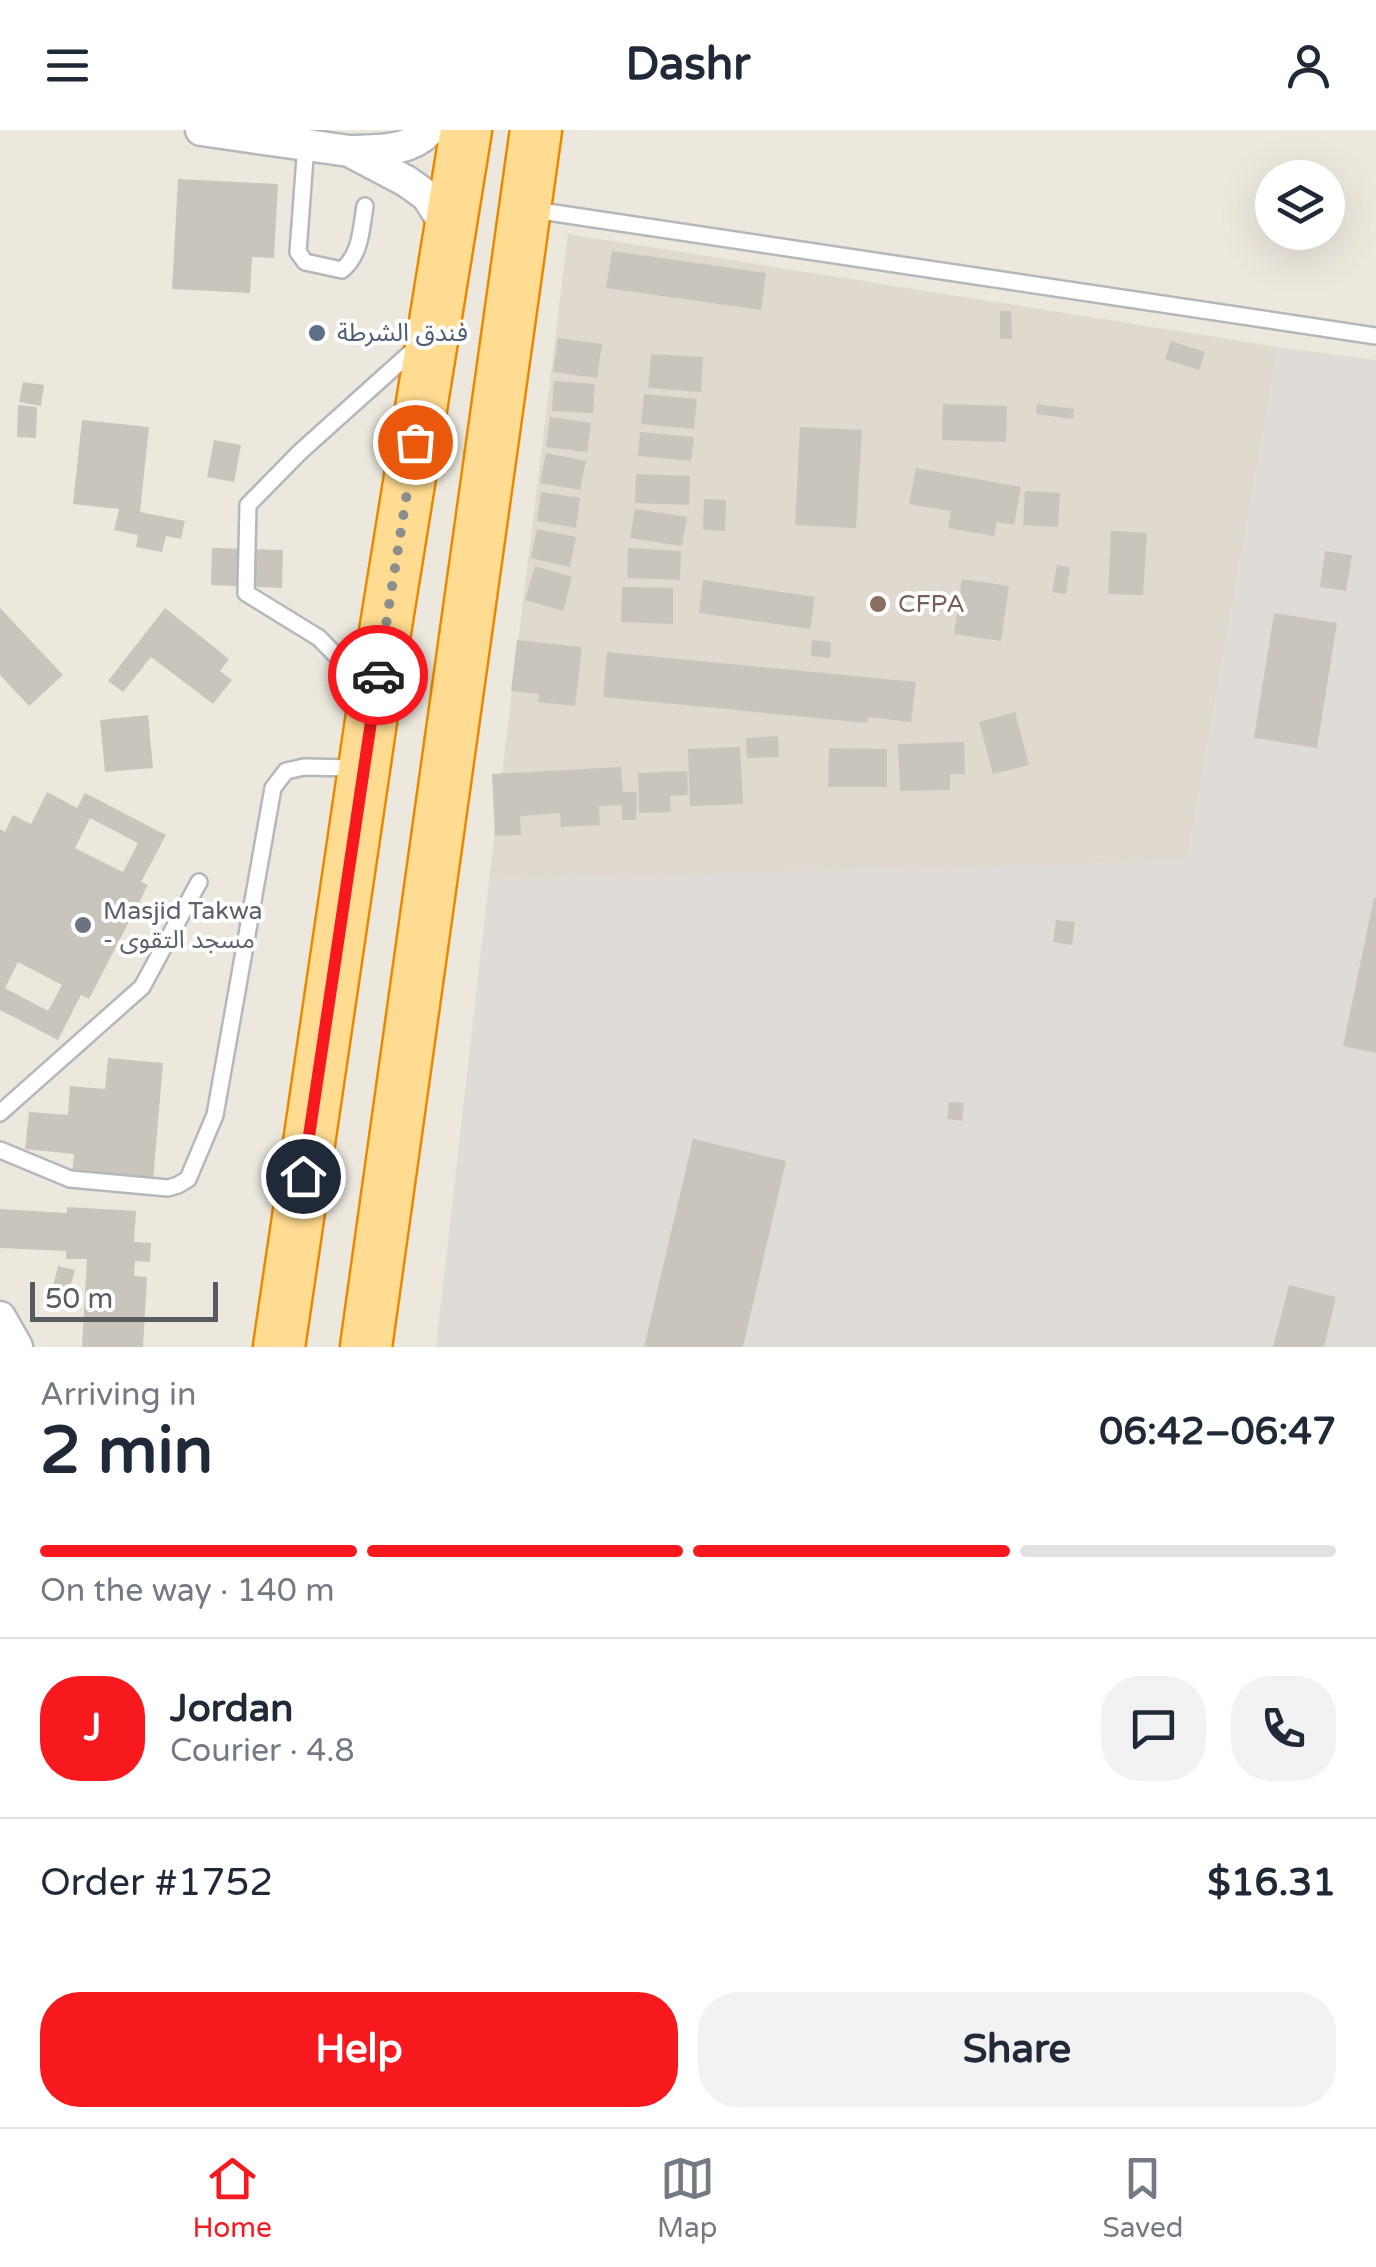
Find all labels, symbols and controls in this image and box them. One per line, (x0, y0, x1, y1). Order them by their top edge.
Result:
icon: menu (40, 38, 95, 93)
text: Dashr (626, 38, 750, 92)
icon: person (1281, 38, 1336, 93)
map controls (1255, 160, 1345, 250)
button: layers (1255, 160, 1345, 250)
place label: فندق الشرطة (337, 318, 468, 348)
marker: فندق الشرطة (306, 322, 328, 344)
pin (373, 400, 458, 485)
icon: bag (388, 415, 443, 470)
place label: CFPA (898, 589, 965, 619)
marker: CFPA (867, 593, 889, 615)
courier (328, 625, 428, 725)
icon: car (351, 648, 406, 703)
place label: Masjid Takwa - مسجد التقوى (103, 896, 263, 955)
marker: Masjid Takwa - مسجد التقوى (72, 914, 94, 936)
pin (261, 1134, 346, 1219)
icon: home (276, 1149, 331, 1204)
scale bar (30, 1277, 218, 1322)
text: 50 m (45, 1282, 113, 1316)
text: Arriving in (40, 1376, 197, 1414)
text: 06:42–06:47 (1099, 1409, 1336, 1455)
text: 2 min (40, 1412, 213, 1491)
text: On the way · 140 m (40, 1572, 335, 1610)
button: chat (1101, 1676, 1206, 1781)
button: phone (1231, 1676, 1336, 1781)
text: Jordan (170, 1686, 293, 1732)
text: J (84, 1705, 101, 1751)
text: Courier · 4.8 (170, 1732, 355, 1770)
text: Order #1752 (40, 1860, 273, 1906)
text: $16.31 (1207, 1860, 1336, 1906)
button: Help (40, 1992, 678, 2107)
button: Share (698, 1992, 1336, 2107)
tab: Home (193, 2151, 272, 2245)
tab: Map (657, 2151, 717, 2245)
tab: Saved (1103, 2151, 1183, 2245)

